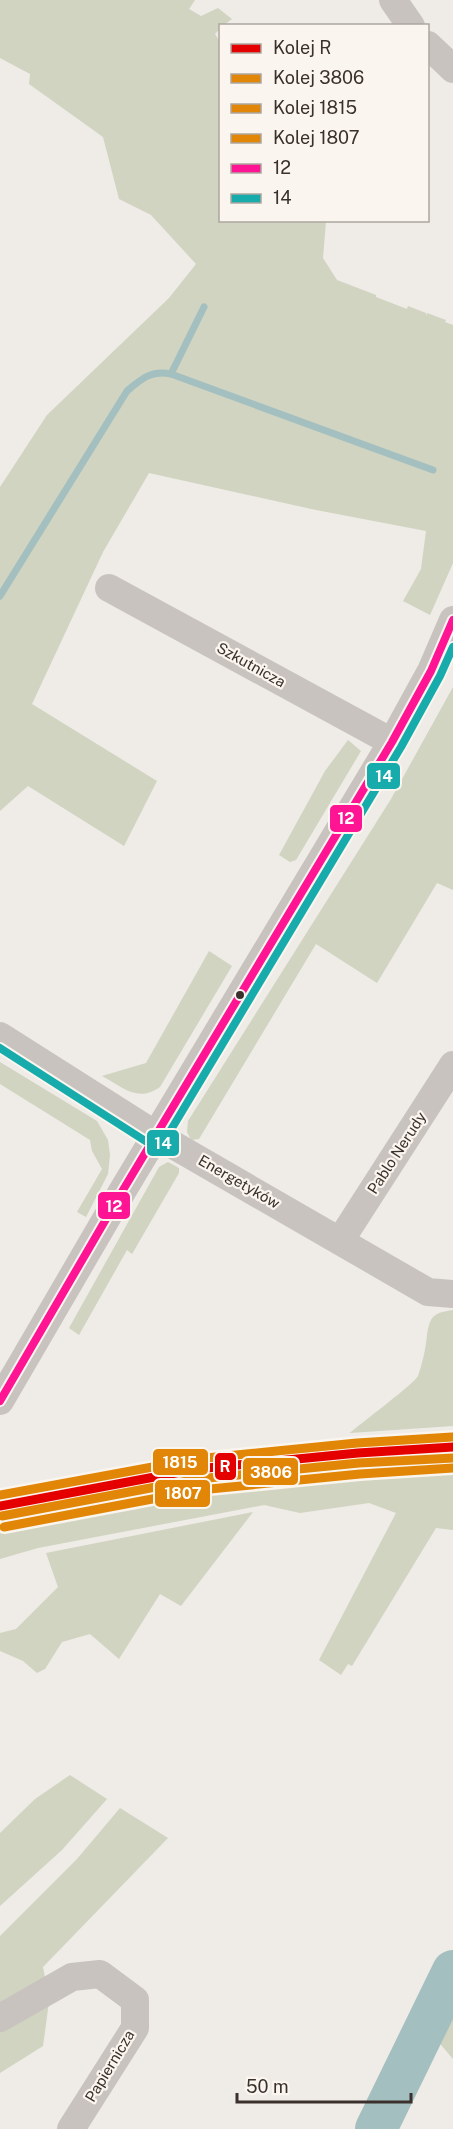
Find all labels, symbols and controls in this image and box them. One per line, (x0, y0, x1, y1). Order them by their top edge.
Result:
legend (219, 24, 429, 222)
text: Kolej R (273, 37, 331, 58)
text: Kolej 3806 (273, 67, 364, 88)
text: Kolej 1815 (273, 97, 357, 118)
text: Kolej 1807 (273, 127, 360, 148)
text: 12 (273, 157, 291, 178)
text: 14 (273, 187, 292, 208)
street label: Szkutnicza (214, 639, 289, 690)
line badge: 14 (366, 762, 401, 790)
text: 14 (375, 767, 393, 786)
line badge: 12 (329, 804, 363, 833)
text: 12 (337, 809, 355, 828)
unlabelled marker (234, 989, 246, 1001)
street label: Pablo Nerudy (364, 1109, 429, 1197)
line badge: 14 (146, 1129, 180, 1157)
text: 14 (154, 1134, 172, 1153)
street label: Energetyków (196, 1151, 283, 1212)
line badge: 12 (97, 1191, 131, 1220)
text: 12 (105, 1197, 123, 1216)
line badge: 1815 (152, 1448, 209, 1476)
line badge: R (214, 1452, 237, 1481)
text: 1815 (162, 1453, 198, 1472)
text: R (219, 1457, 231, 1476)
line badge: 3806 (242, 1457, 299, 1486)
text: 3806 (250, 1463, 292, 1482)
line badge: 1807 (154, 1479, 211, 1508)
text: 1807 (164, 1484, 202, 1503)
street label: Papiernicza (82, 2027, 138, 2105)
scale bar (237, 2066, 411, 2104)
text: 50 m (246, 2076, 289, 2097)

